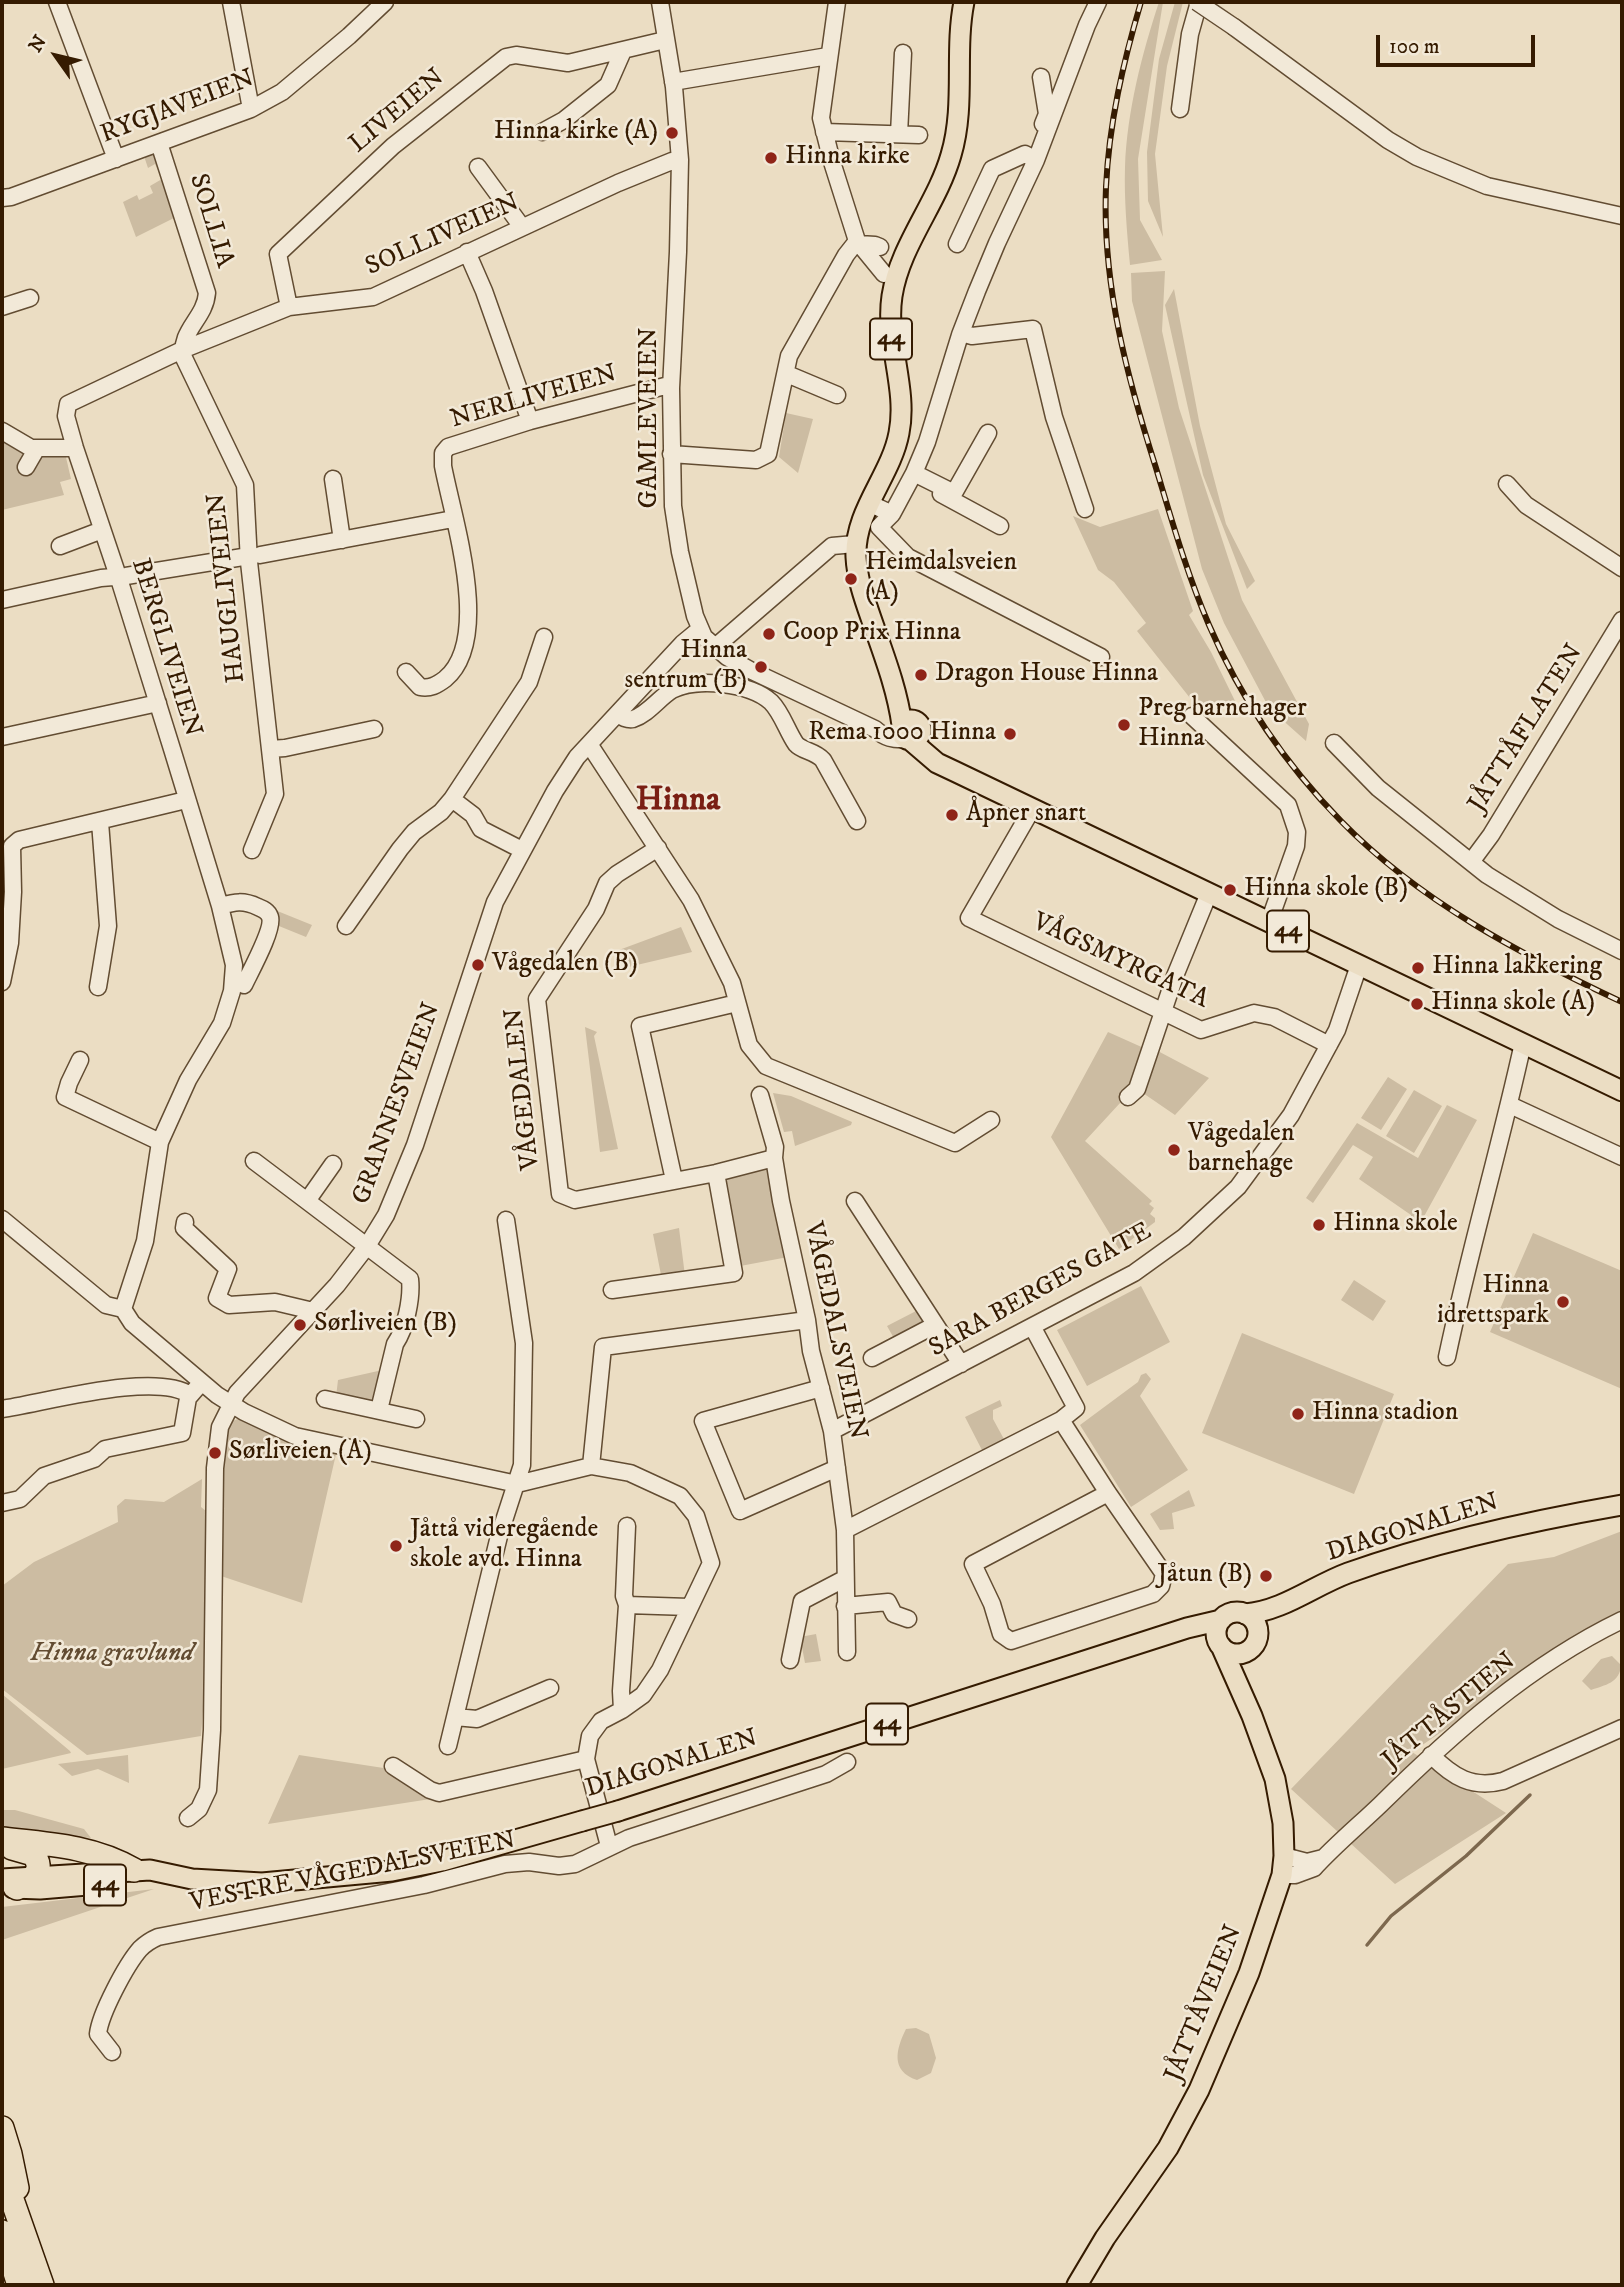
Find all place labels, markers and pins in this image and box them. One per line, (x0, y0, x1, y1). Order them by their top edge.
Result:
place label: Hinna kirke (A) (494, 117, 658, 149)
marker: Hinna kirke (A) (664, 125, 680, 141)
place label: Hinna kirke (785, 142, 910, 174)
marker: Hinna kirke (763, 150, 779, 166)
place label: Heimdalsveien (A) (865, 548, 1017, 610)
marker: Heimdalsveien (A) (843, 571, 859, 587)
place label: Coop Prix Hinna (783, 618, 961, 650)
marker: Coop Prix Hinna (761, 626, 777, 642)
place label: Hinna sentrum (B) (625, 636, 747, 698)
marker: Hinna sentrum (B) (753, 659, 769, 675)
place label: Dragon House Hinna (935, 659, 1158, 691)
marker: Dragon House Hinna (913, 667, 929, 683)
place label: Preg barnehager Hinna (1138, 694, 1307, 756)
marker: Preg barnehager Hinna (1116, 717, 1132, 733)
place label: Rema 1000 Hinna (808, 718, 996, 750)
marker: Rema 1000 Hinna (1002, 726, 1018, 742)
place label: Åpner snart (966, 799, 1086, 831)
marker: Åpner snart (944, 807, 960, 823)
place label: Hinna skole (B) (1244, 874, 1408, 906)
marker: Hinna skole (B) (1222, 882, 1238, 898)
place label: Vågedalen (B) (492, 949, 638, 981)
place label: Hinna lakkering (1432, 952, 1602, 984)
marker: Vågedalen (B) (470, 957, 486, 973)
marker: Hinna lakkering (1410, 960, 1426, 976)
place label: Hinna skole (A) (1431, 988, 1595, 1020)
marker: Hinna skole (A) (1409, 996, 1425, 1012)
place label: Vågedalen barnehage (1188, 1119, 1294, 1180)
marker: Vågedalen barnehage (1166, 1142, 1182, 1158)
place label: Hinna skole (1333, 1209, 1458, 1241)
marker: Hinna skole (1311, 1217, 1327, 1233)
place label: Hinna idrettspark (1437, 1271, 1549, 1332)
marker: Hinna idrettspark (1555, 1294, 1571, 1310)
place label: Sørliveien (B) (314, 1309, 457, 1341)
marker: Sørliveien (B) (292, 1317, 308, 1333)
place label: Hinna stadion (1312, 1398, 1458, 1430)
marker: Hinna stadion (1290, 1406, 1306, 1422)
place label: Sørliveien (A) (229, 1437, 372, 1469)
marker: Sørliveien (A) (207, 1445, 223, 1461)
place label: Jåttå videregående skole avd. Hinna (410, 1515, 598, 1576)
marker: Jåttå videregående skole avd. Hinna (388, 1538, 404, 1554)
place label: Jåtun (B) (1157, 1560, 1252, 1592)
marker: Jåtun (B) (1258, 1568, 1274, 1584)

